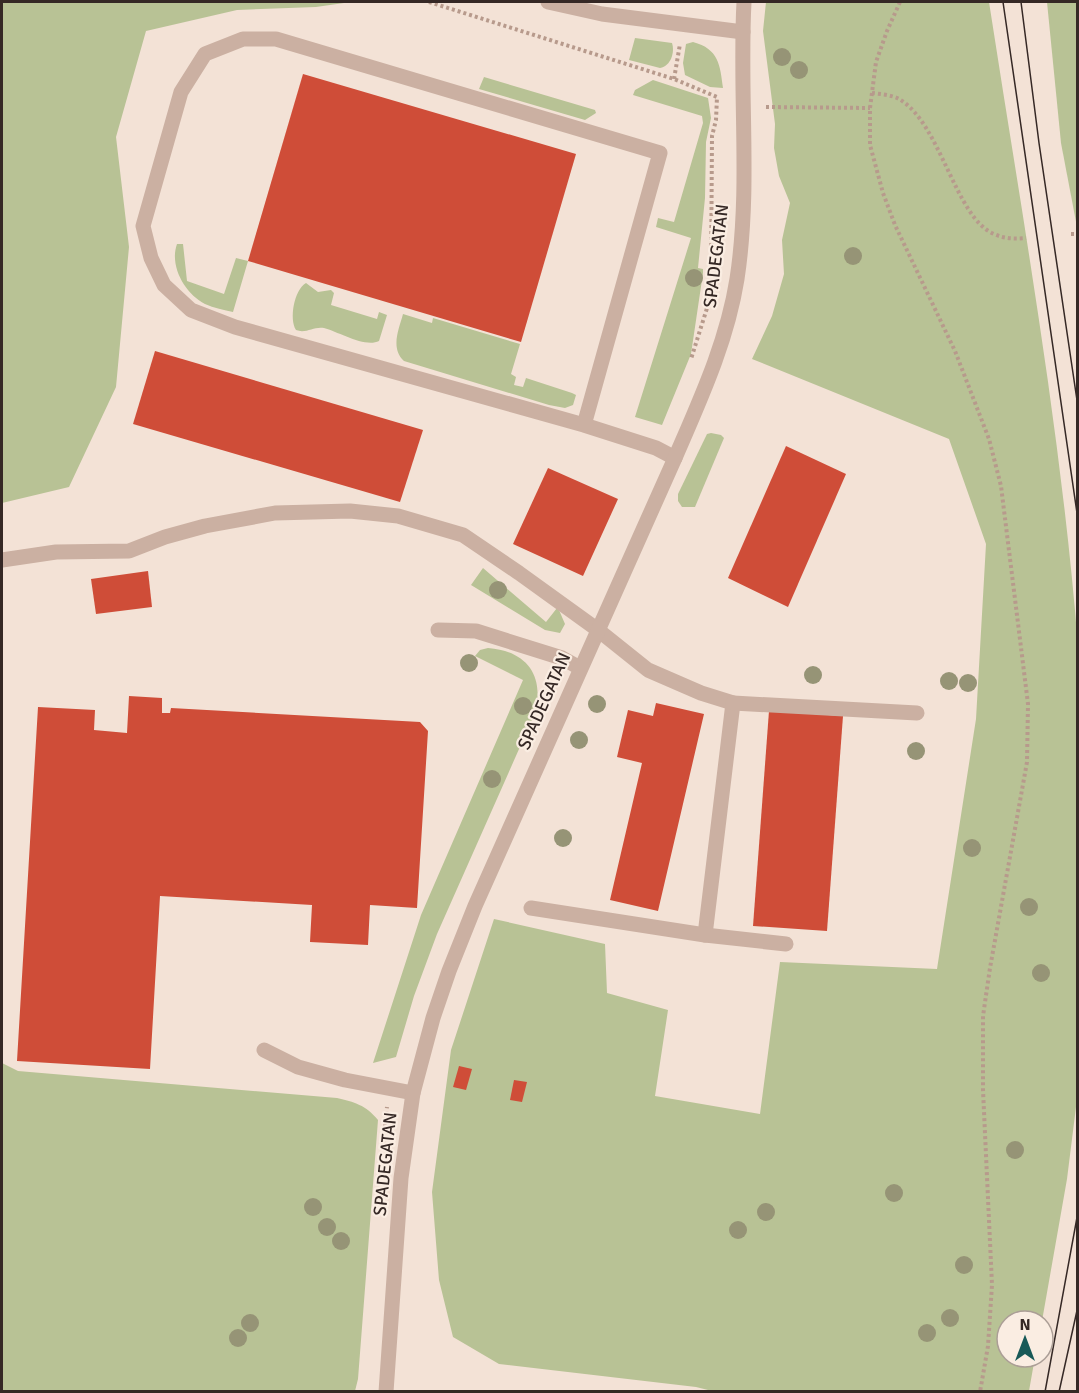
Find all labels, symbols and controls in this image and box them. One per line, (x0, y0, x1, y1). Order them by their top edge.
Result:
street label: SPADEGATAN (699, 203, 733, 309)
street label: SPADEGATAN (513, 649, 575, 753)
street label: SPADEGATAN (369, 1111, 401, 1217)
north arrow (995, 1309, 1055, 1369)
text: N (1019, 1315, 1031, 1335)

